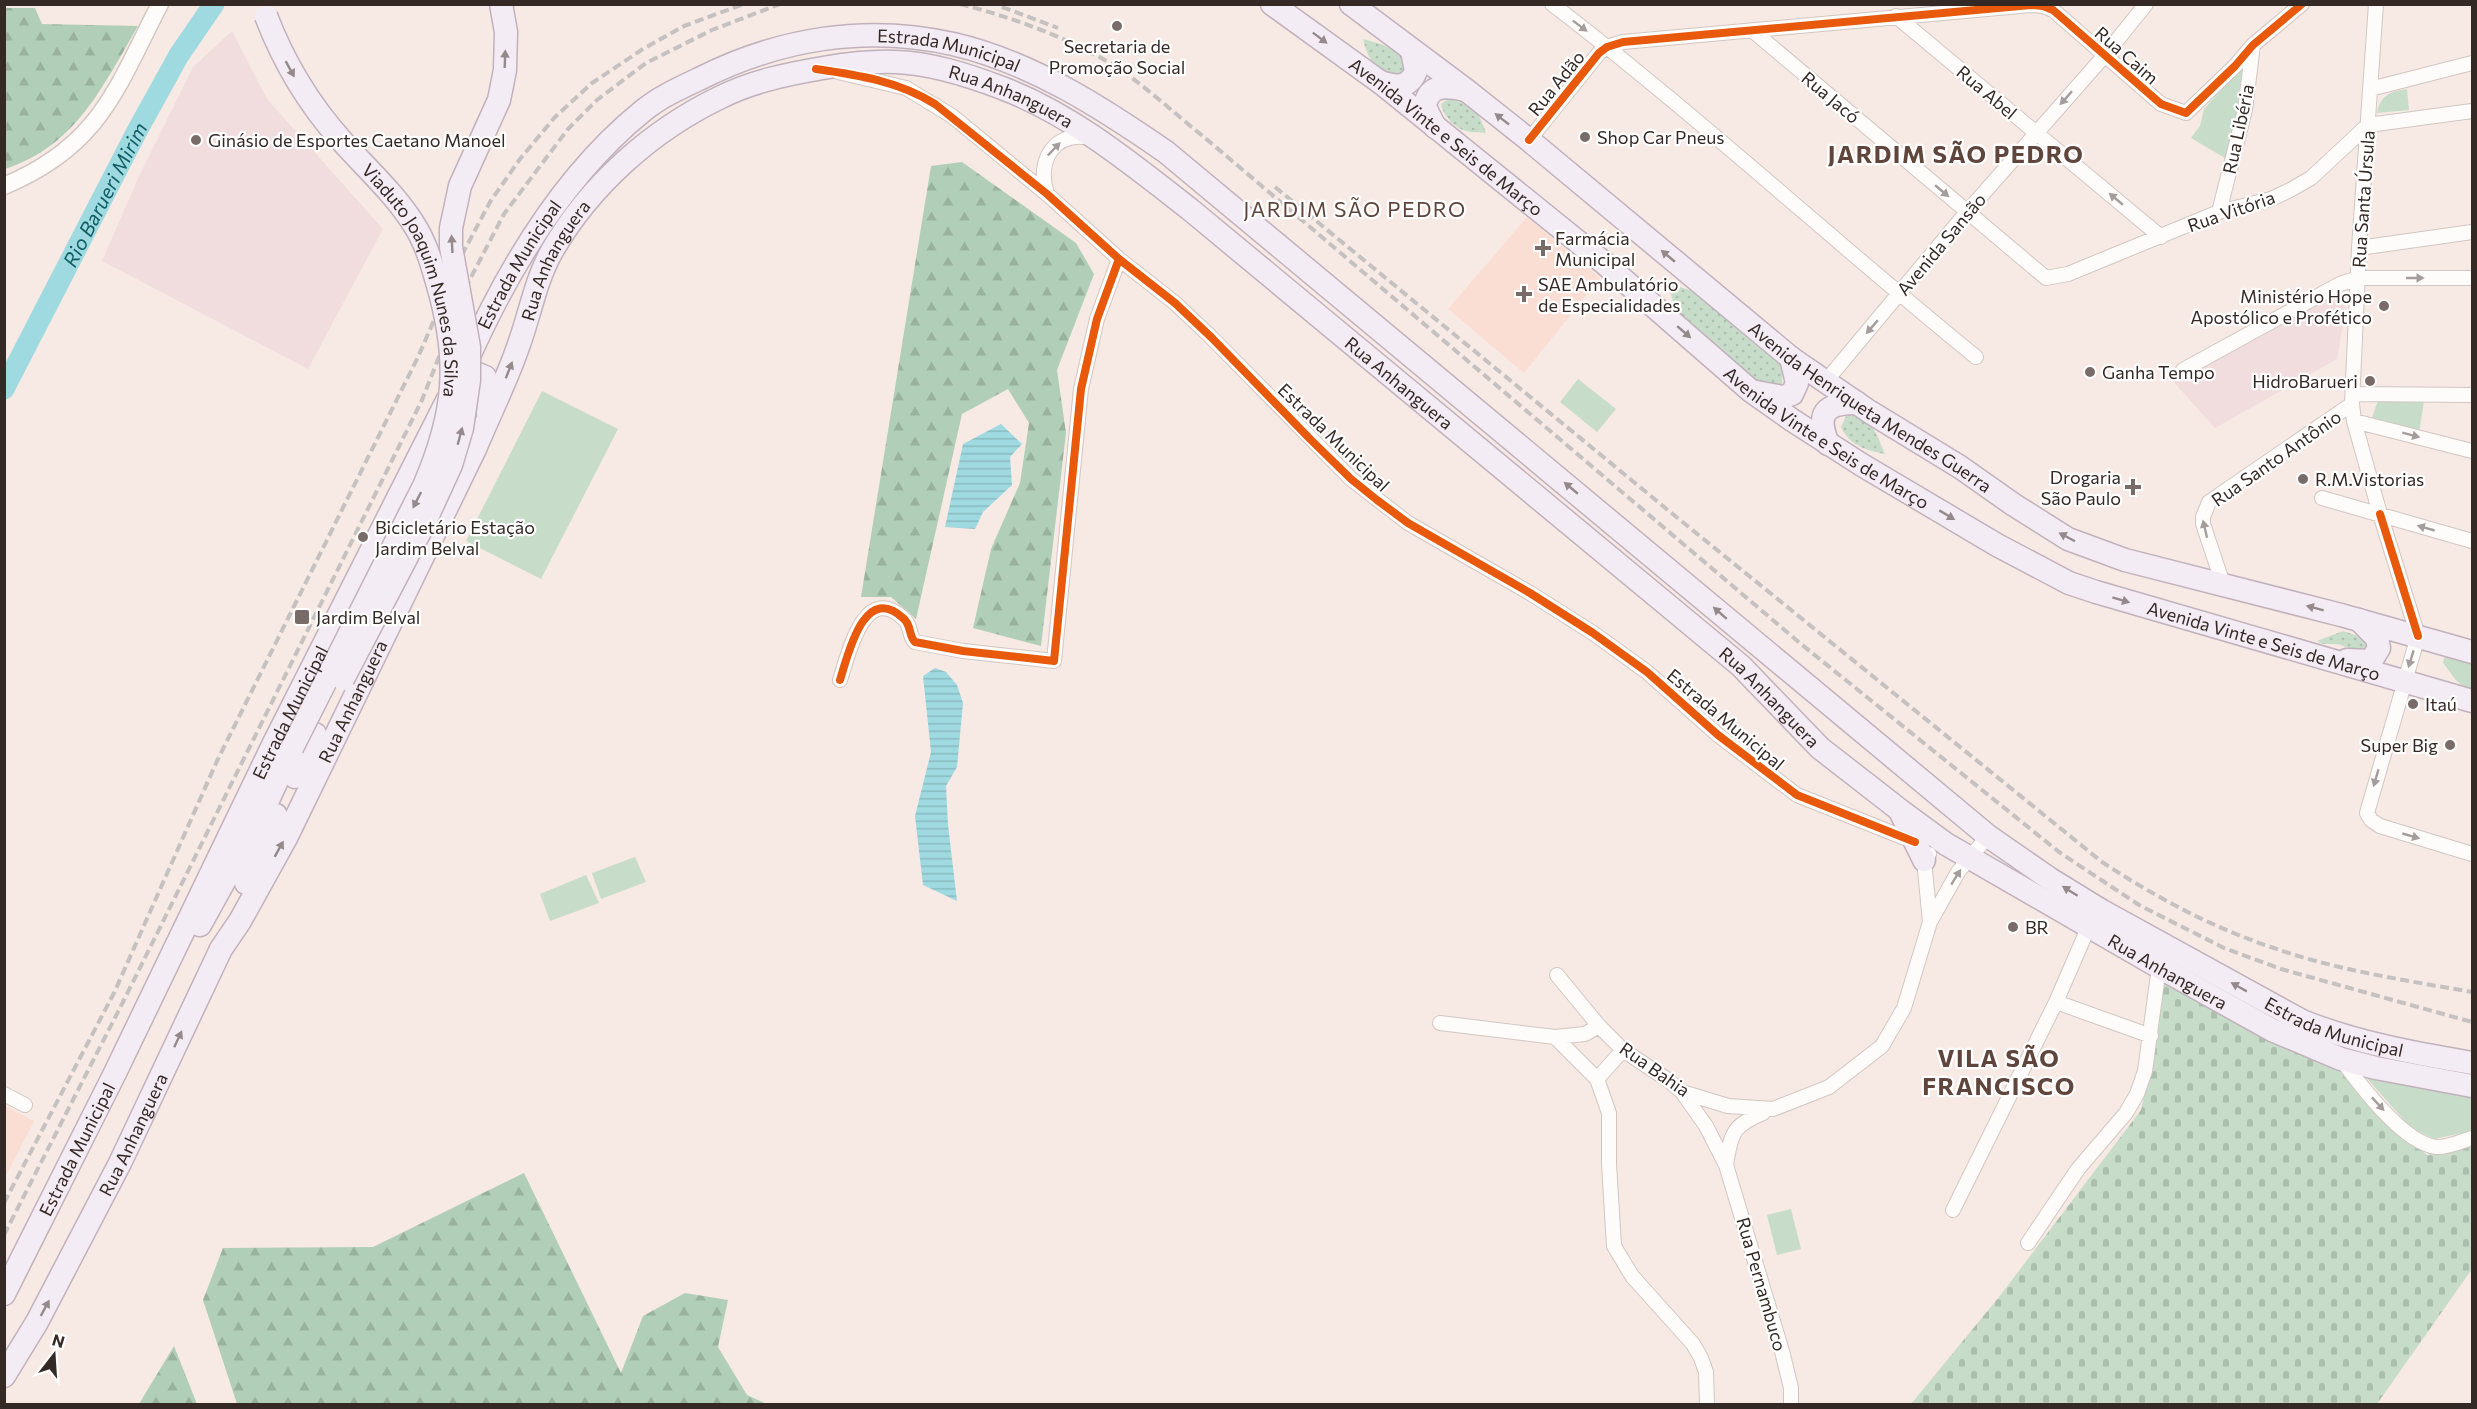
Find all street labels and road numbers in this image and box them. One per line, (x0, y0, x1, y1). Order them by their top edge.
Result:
street label: Rua Caim (2091, 21, 2163, 89)
street label: Estrada Municipal (877, 24, 1024, 76)
street label: Rua Adão (1523, 46, 1589, 120)
street label: Avenida Vinte e Seis de Março (1345, 53, 1548, 220)
street label: Rua Anhanguera (946, 60, 1077, 132)
street label: Rua Abel (1952, 60, 2022, 124)
street label: Rua Jacó (1797, 66, 1865, 128)
street label: Rua Libéria (2218, 82, 2258, 176)
street label: Rua Santa Úrsula (2347, 130, 2379, 268)
street label: Viaduto Joaquim Nunes da Silva (358, 159, 463, 398)
street label: Rua Vitória (2184, 186, 2278, 236)
street label: Avenida Sansão (1892, 188, 1990, 300)
street label: Rua Anhanguera (516, 195, 595, 323)
street label: Estrada Municipal (472, 196, 566, 333)
street label: Avenida Henriqueta Mendes Guerra (1745, 317, 1996, 497)
street label: Rua Anhanguera (1341, 332, 1458, 434)
street label: Avenida Vinte e Seis de Março (1720, 362, 1933, 513)
street label: Estrada Municipal (1274, 378, 1394, 496)
street label: Rua Santo Antônio (2207, 405, 2345, 511)
street label: Avenida Vinte e Seis de Março (2145, 596, 2383, 685)
street label: Rua Anhanguera (313, 636, 391, 766)
street label: Estrada Municipal (247, 642, 332, 783)
street label: Rua Anhanguera (1715, 642, 1824, 752)
street label: Estrada Municipal (1663, 664, 1789, 774)
street label: Rua Anhanguera (2104, 929, 2231, 1014)
street label: Estrada Municipal (2261, 992, 2406, 1061)
street label: Rua Bahia (1616, 1037, 1694, 1101)
street label: Rua Anhanguera (94, 1070, 172, 1199)
street label: Estrada Municipal (34, 1079, 119, 1220)
street label: Rua Pernambuco (1732, 1214, 1792, 1354)

